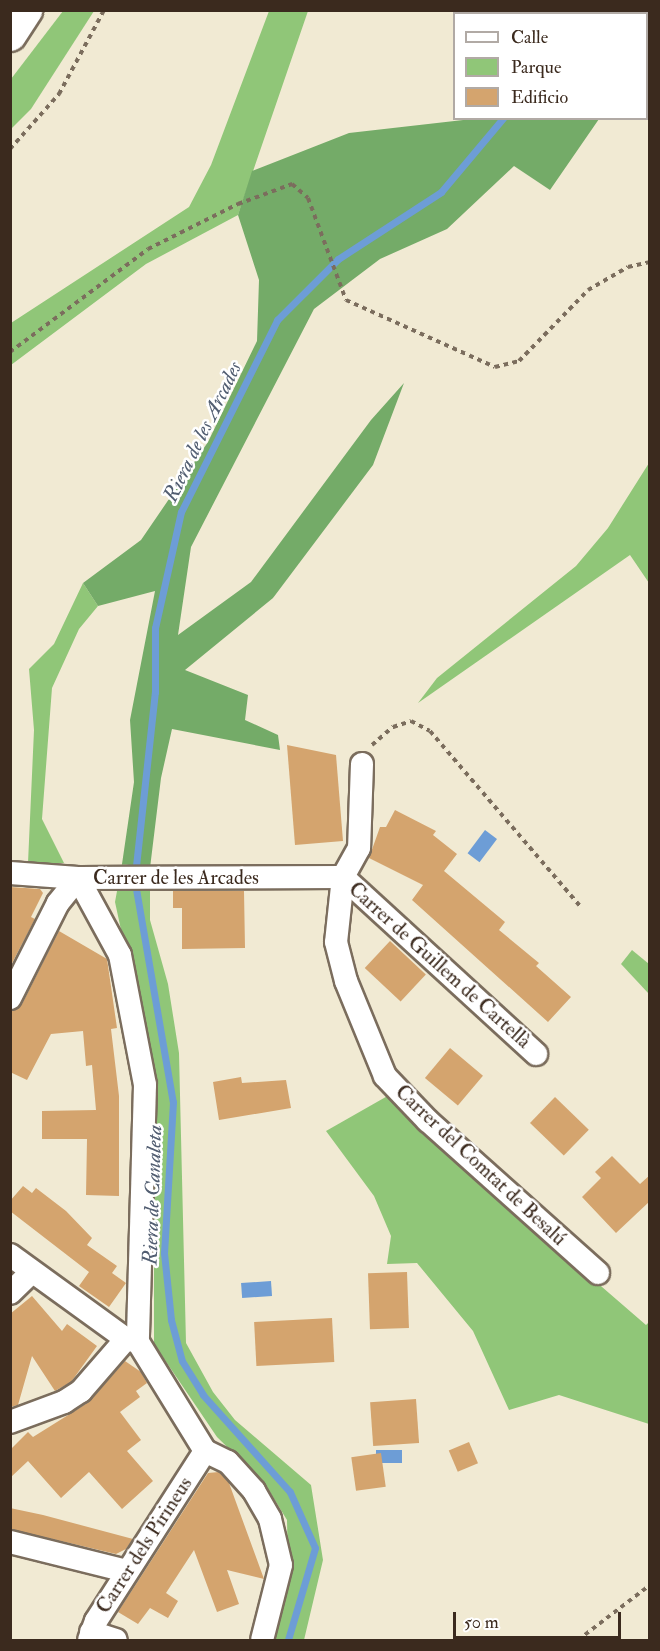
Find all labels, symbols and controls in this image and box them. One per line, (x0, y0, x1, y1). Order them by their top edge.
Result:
legend (453, 12, 648, 120)
text: Calle (511, 26, 548, 49)
text: Parque (511, 56, 561, 79)
text: Edificio (511, 86, 568, 109)
water label: Riera de les Arcades (158, 358, 248, 506)
street label: Carrer de les Arcades (93, 865, 259, 889)
street label: Carrer de Guillem de Cartellà (344, 877, 536, 1053)
street label: Carrer del Comtat de Besalú (391, 1080, 571, 1250)
water label: Riera de Canaleta (138, 1124, 168, 1266)
street label: Carrer dels Pirineus (91, 1472, 197, 1618)
scale bar (456, 1600, 624, 1638)
text: 50 m (464, 1611, 499, 1634)

